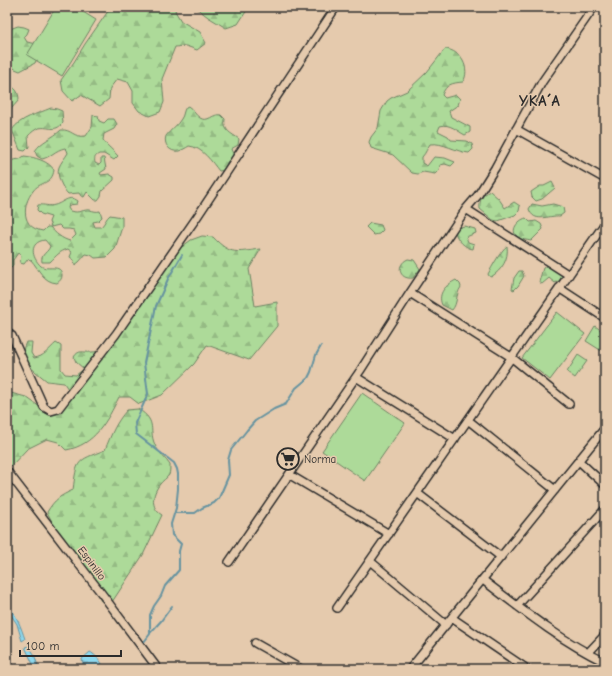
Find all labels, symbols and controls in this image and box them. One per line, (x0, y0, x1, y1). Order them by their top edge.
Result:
district label: YKA´A (519, 92, 561, 110)
supermarket icon: Norma (275, 446, 301, 472)
place label: Norma (304, 453, 336, 466)
street label: Espinillo (75, 544, 109, 583)
scale bar (20, 632, 121, 658)
text: 100 m (26, 639, 59, 653)

